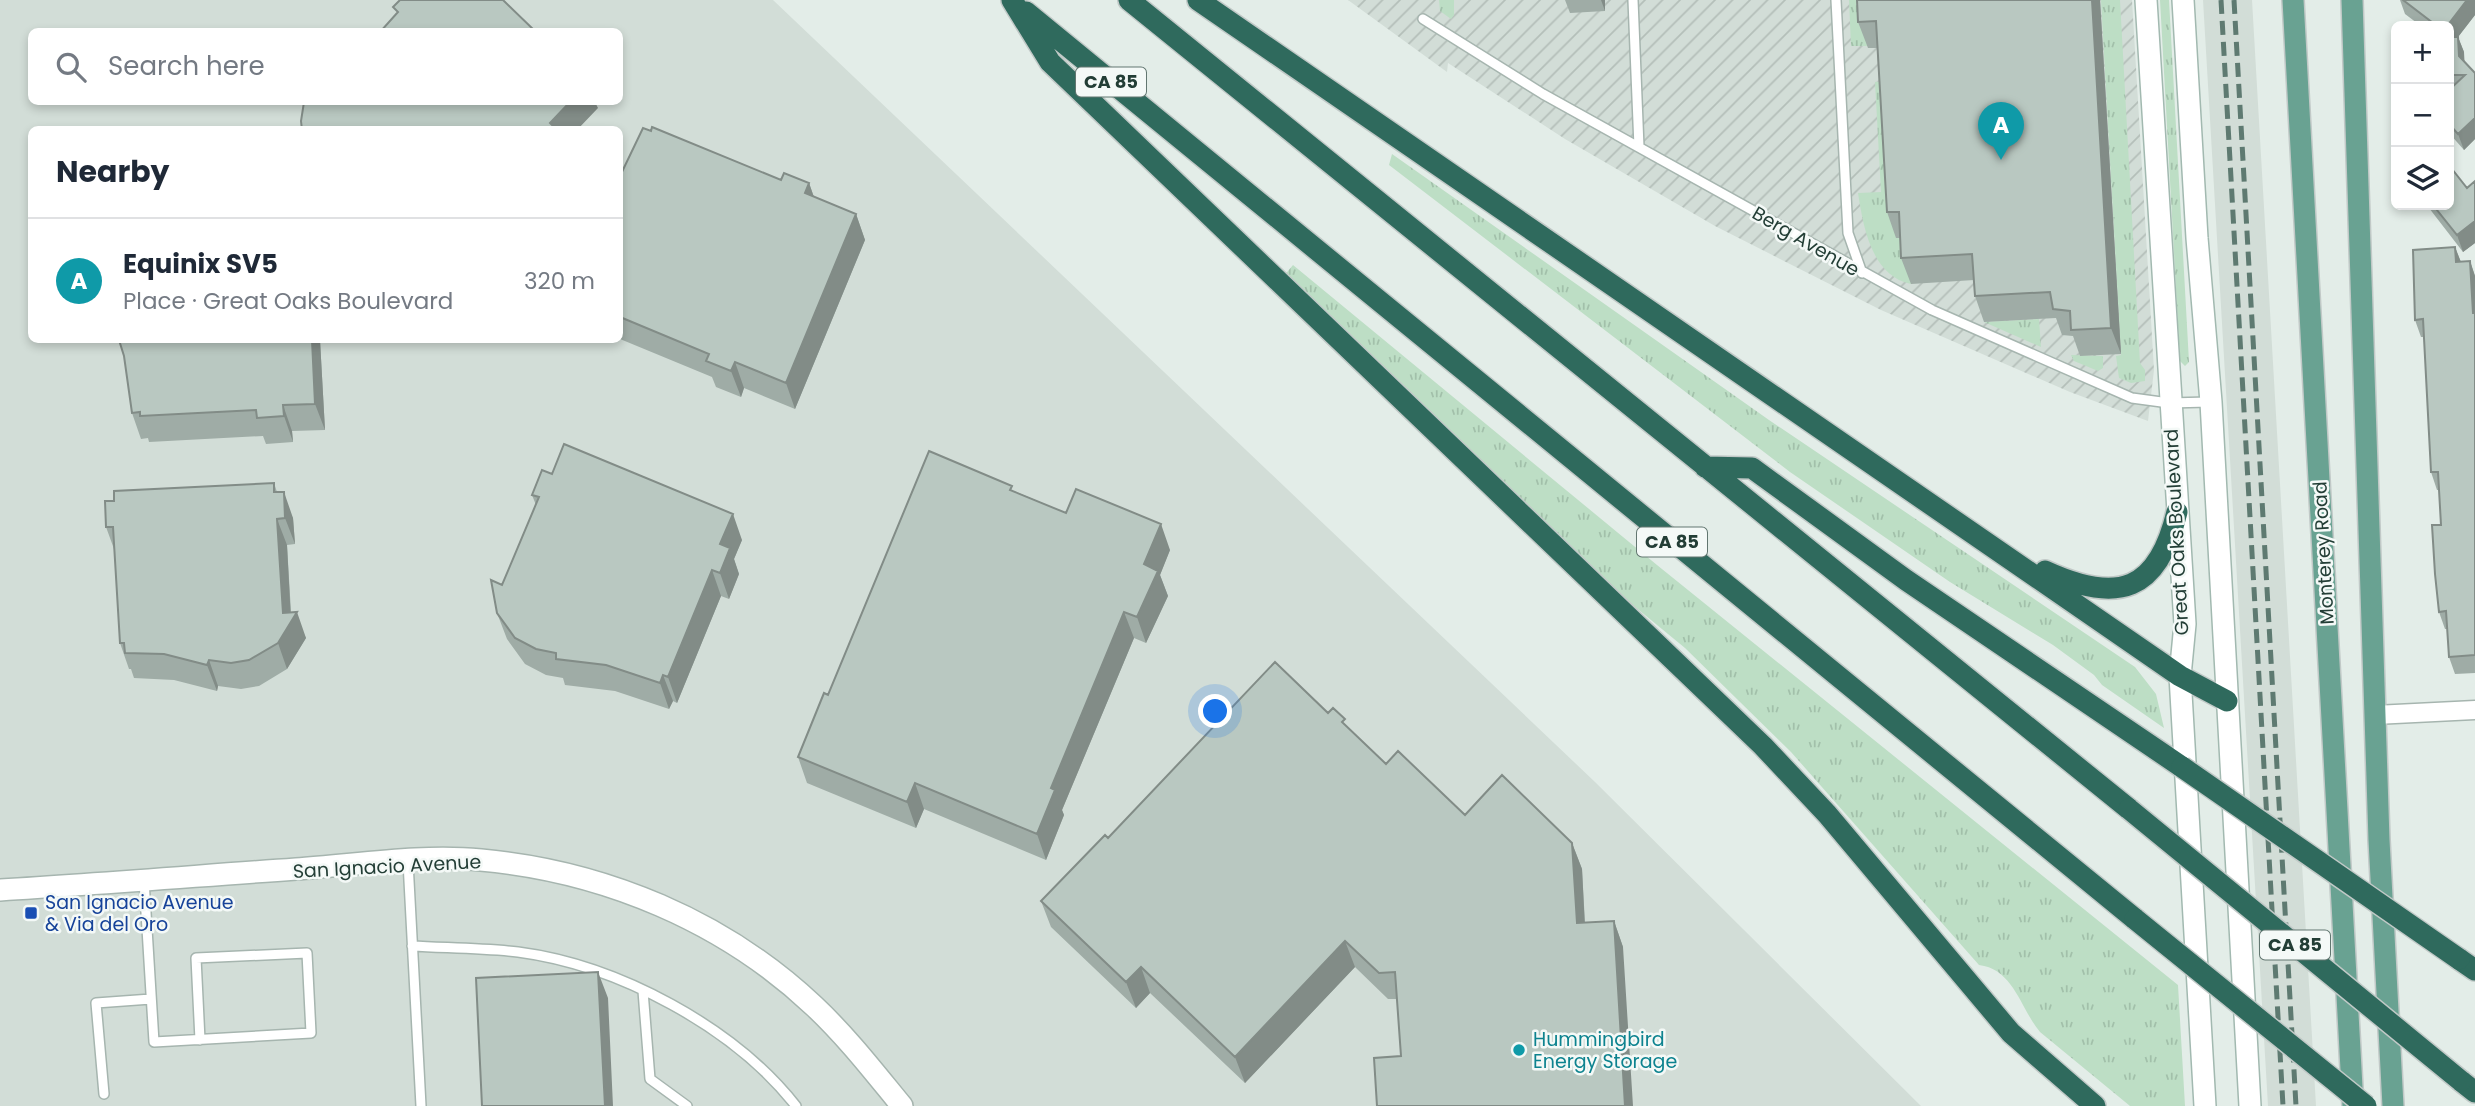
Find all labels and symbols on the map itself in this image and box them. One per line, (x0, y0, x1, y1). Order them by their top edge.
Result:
road number: CA 85 (1076, 68, 1146, 96)
pin: A (1978, 102, 2024, 160)
street label: Berg Avenue (1747, 200, 1864, 283)
street label: Great Oaks Boulevard (2158, 428, 2195, 636)
street label: Monterey Road (2306, 481, 2341, 625)
road number: CA 85 (1637, 528, 1707, 556)
your location (1198, 694, 1232, 728)
street label: San Ignacio Avenue (292, 848, 482, 885)
place label: San Ignacio Avenue & Via del Oro (45, 889, 234, 938)
marker: San Ignacio Avenue & Via del Oro (23, 905, 39, 921)
road number: CA 85 (2260, 930, 2330, 960)
place label: Hummingbird Energy Storage (1533, 1026, 1677, 1075)
marker: Hummingbird Energy Storage (1511, 1042, 1527, 1058)

